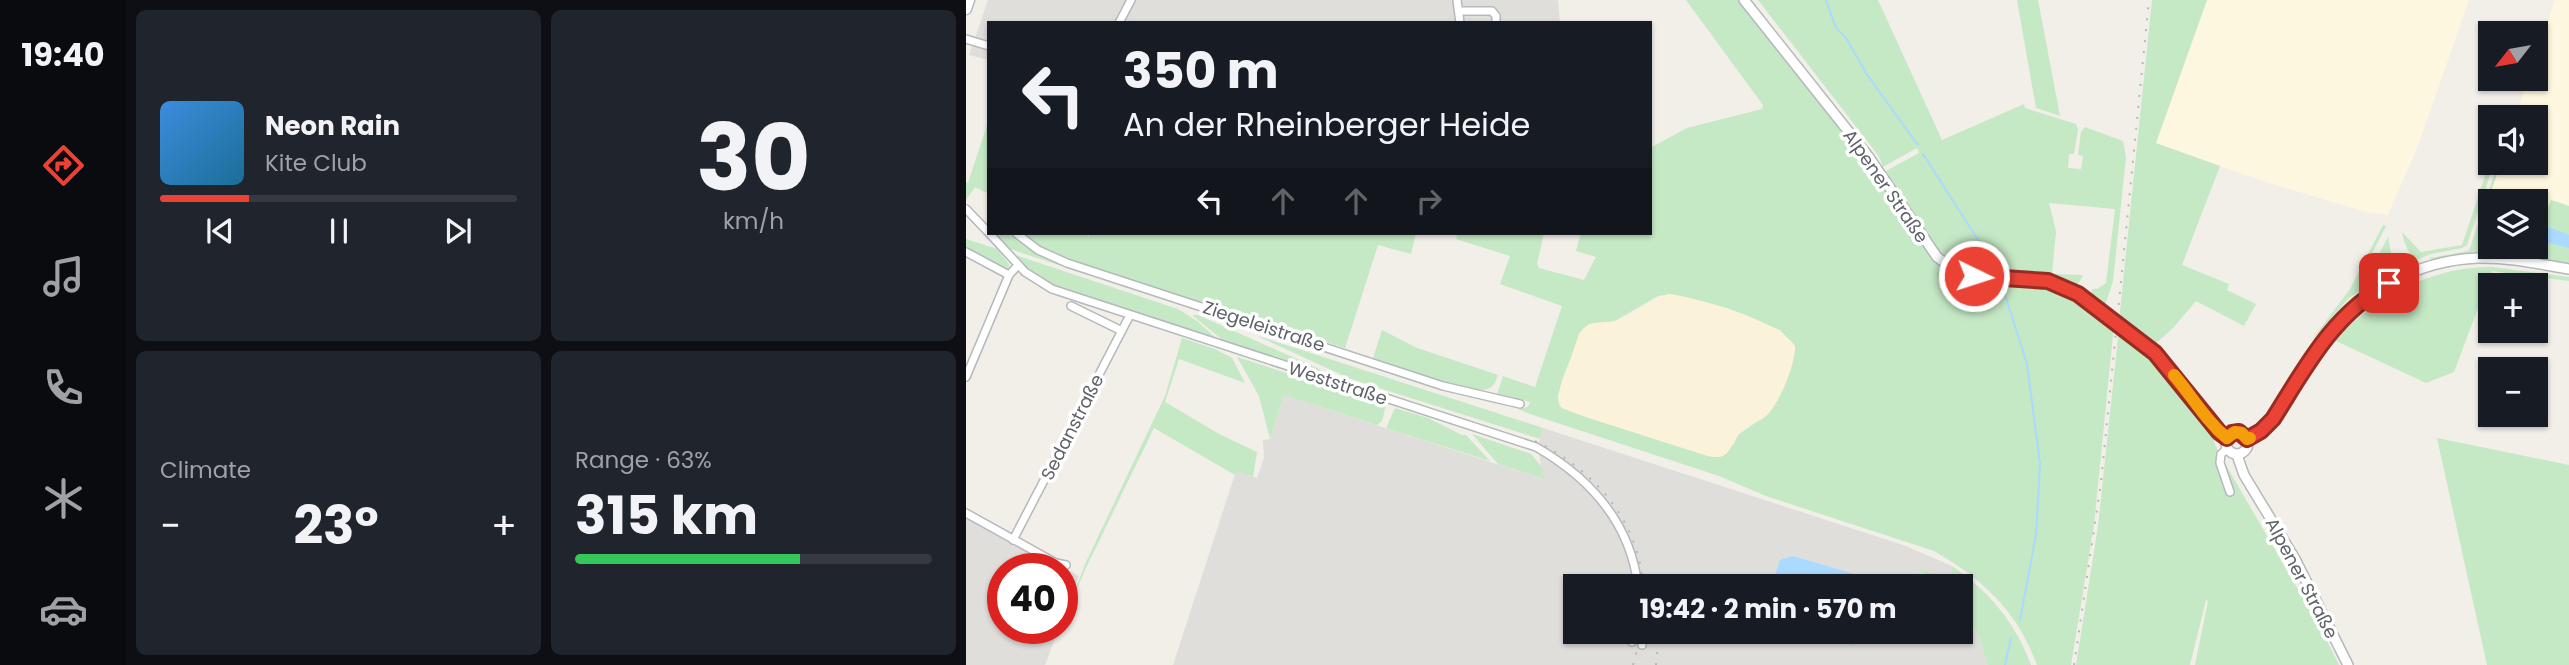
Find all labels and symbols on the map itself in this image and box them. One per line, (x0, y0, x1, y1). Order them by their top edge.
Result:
north arrow (2478, 21, 2548, 91)
street label: Alpener Straße (1837, 124, 1935, 248)
position arrow (1937, 239, 2011, 313)
pin (2359, 253, 2419, 313)
street label: Ziegeleistraße (1200, 295, 1328, 357)
street label: Weststraße (1285, 355, 1391, 411)
street label: Sedanstraße (1035, 370, 1109, 484)
street label: Alpener Straße (2260, 513, 2344, 643)
speed limit sign: 40 (987, 553, 1078, 644)

